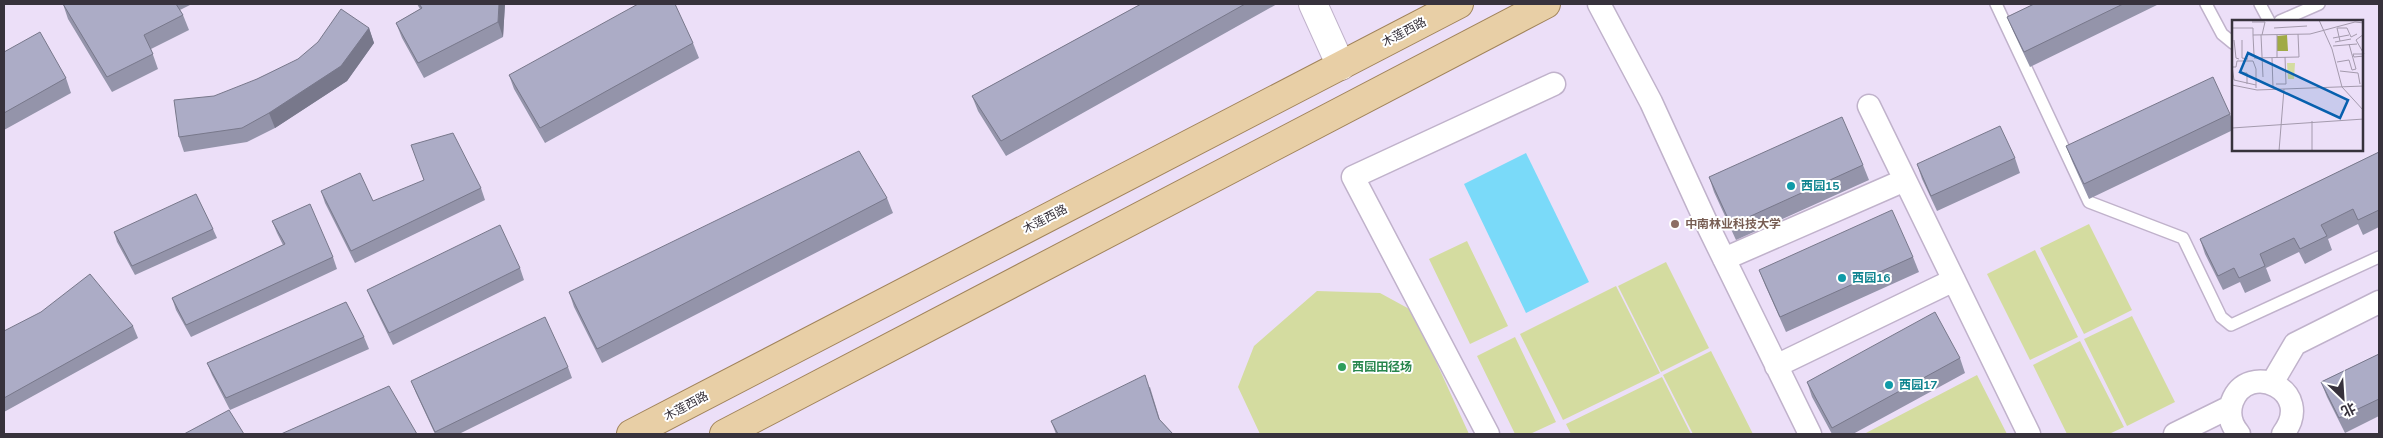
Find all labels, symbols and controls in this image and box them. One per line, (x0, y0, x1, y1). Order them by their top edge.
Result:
street label: 木莲西路 (1379, 14, 1429, 50)
inset map (2232, 20, 2363, 151)
place label: 西园15 (1801, 178, 1839, 194)
marker: 西园15 (1785, 180, 1797, 192)
street label: 木莲西路 (1020, 201, 1070, 237)
place label: 中南林业科技大学 (1685, 216, 1781, 232)
marker: 中南林业科技大学 (1669, 218, 1681, 230)
place label: 西园16 (1852, 270, 1890, 286)
marker: 西园16 (1836, 272, 1848, 284)
place label: 西园田径场 (1352, 359, 1412, 375)
marker: 西园田径场 (1336, 361, 1348, 373)
north arrow (2318, 373, 2368, 423)
place label: 西园17 (1899, 377, 1937, 393)
marker: 西园17 (1883, 379, 1895, 391)
street label: 木莲西路 (661, 388, 711, 424)
text: 北 (2338, 398, 2359, 421)

